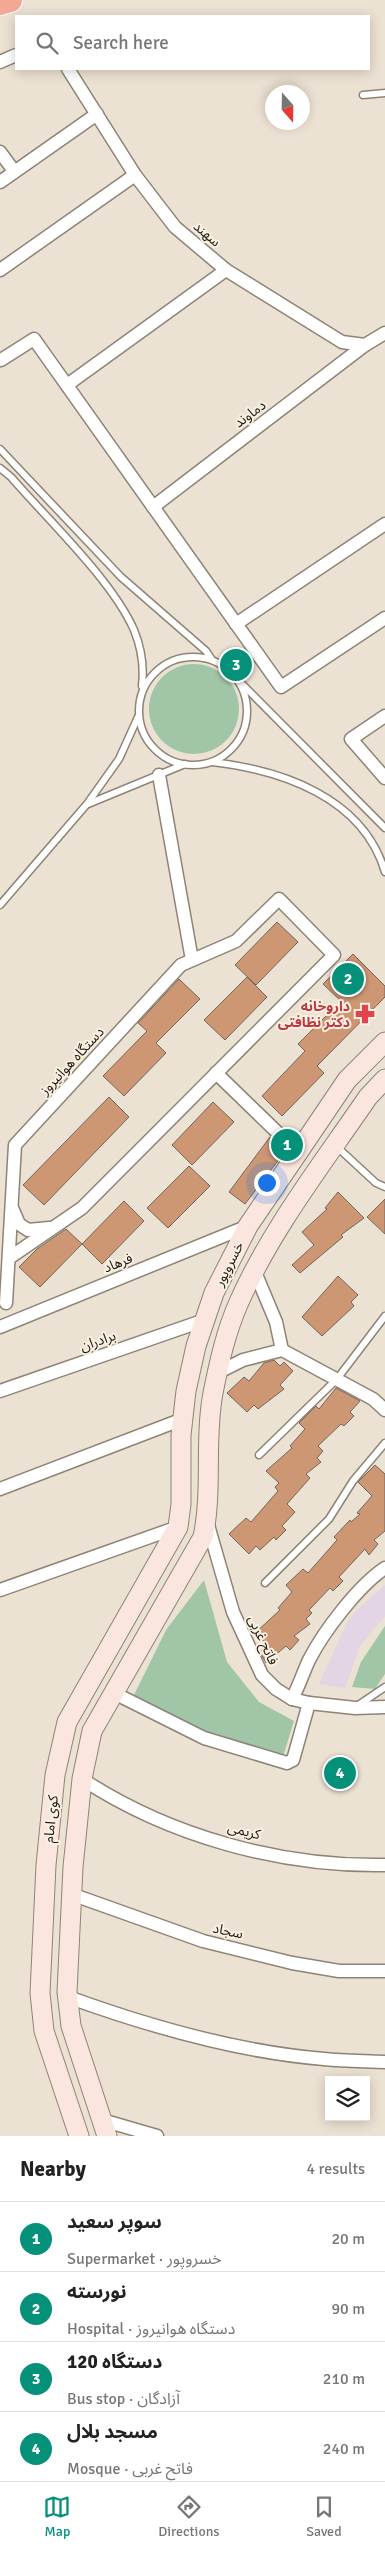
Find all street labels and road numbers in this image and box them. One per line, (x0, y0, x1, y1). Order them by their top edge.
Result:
street label: سهند (190, 218, 224, 250)
street label: دماوند (231, 396, 270, 431)
street label: دستگاه هوانیروز (36, 1023, 108, 1099)
street label: خسروپور (210, 1239, 248, 1291)
street label: فرهاد (101, 1249, 135, 1277)
street label: برادران (78, 1327, 118, 1355)
street label: فاتح غربی (242, 1612, 282, 1668)
street label: کوی امام (40, 1794, 64, 1844)
street label: کریمی (226, 1819, 263, 1843)
street label: سجاد (211, 1919, 245, 1943)

